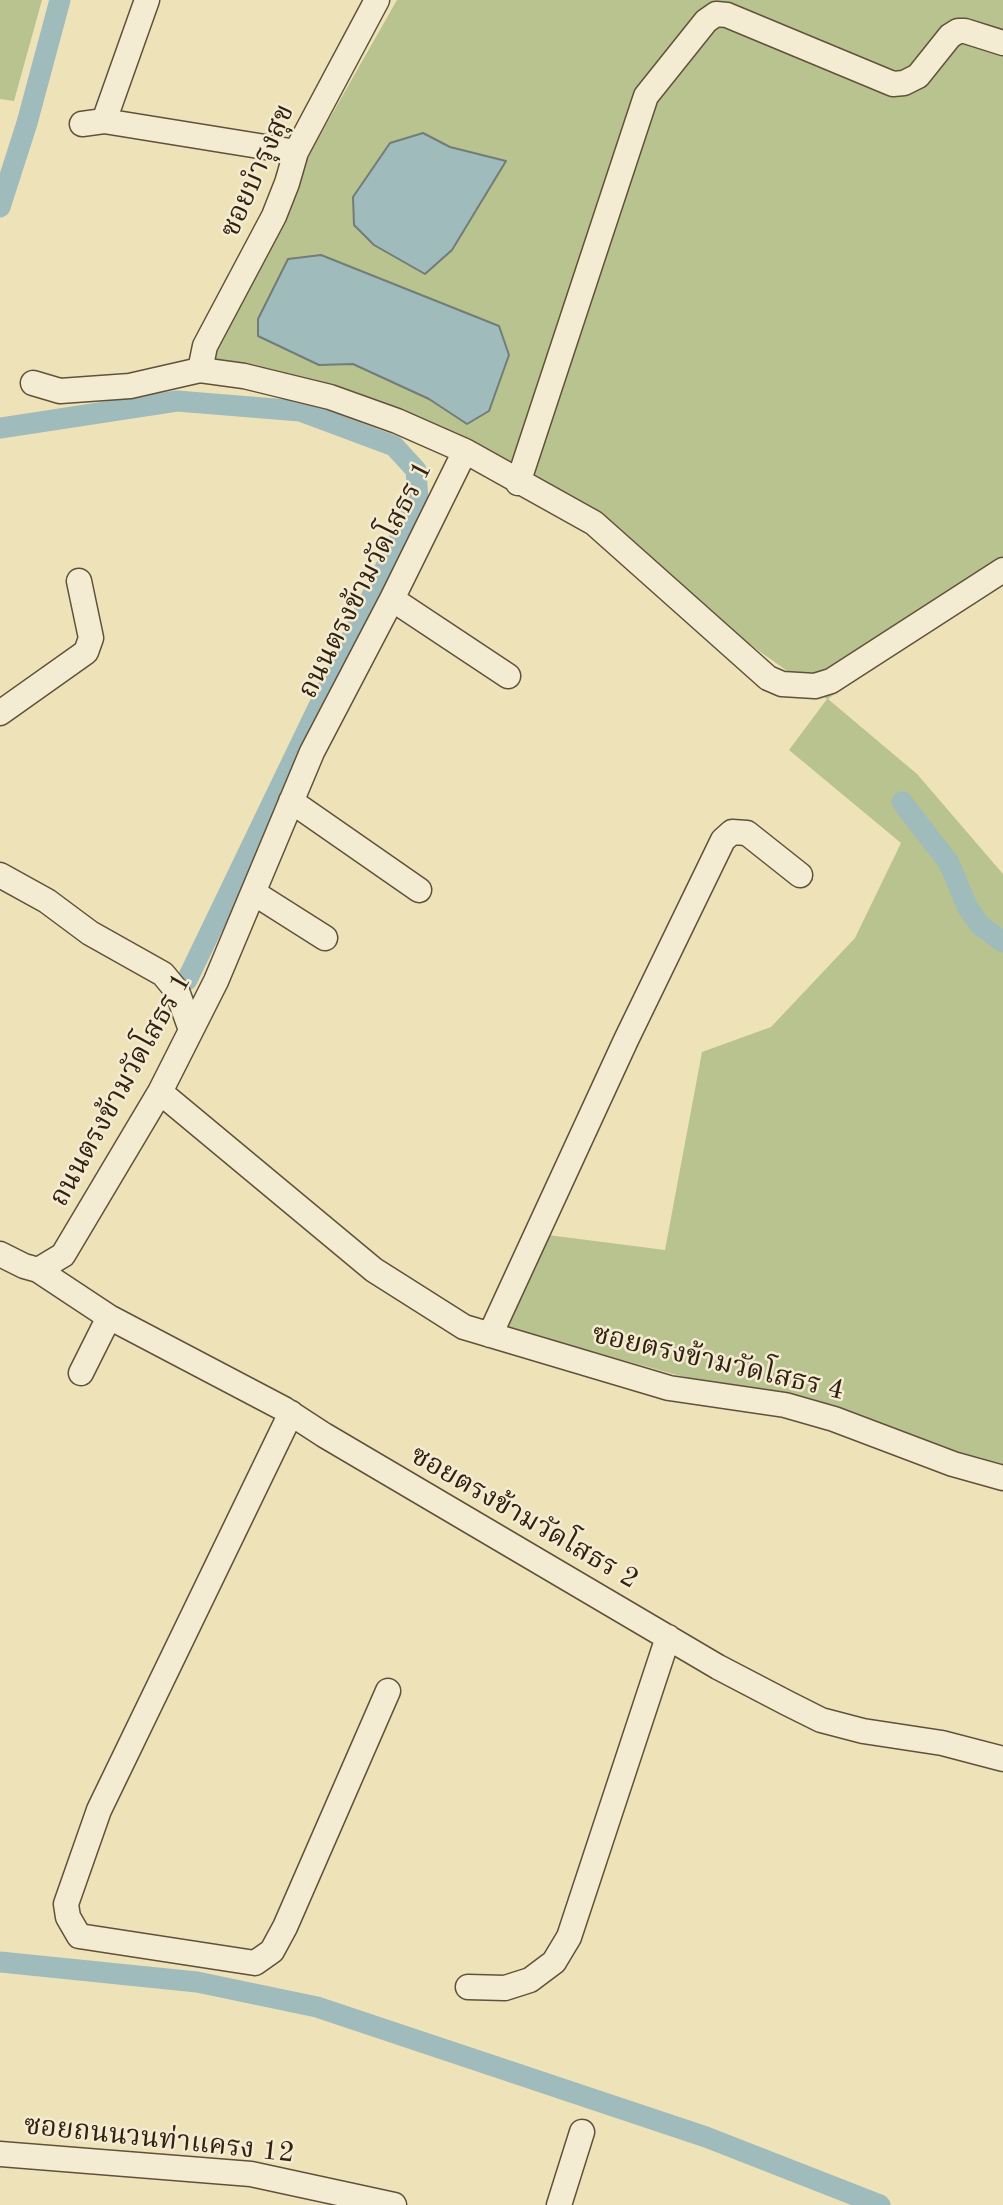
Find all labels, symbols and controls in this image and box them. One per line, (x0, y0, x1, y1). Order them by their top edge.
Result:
street label: ซอยบำรุงสุข (214, 99, 302, 243)
street label: ถนนตรงข้ามวัดโสธร 1 (292, 456, 440, 704)
street label: ถนนตรงข้ามวัดโสธร 1 (43, 967, 199, 1213)
street label: ซอยตรงข้ามวัดโสธร 4 (589, 1318, 847, 1408)
street label: ซอยตรงข้ามวัดโสธร 2 (404, 1439, 644, 1597)
street label: ซอยถนนวนท่าแครง 12 (22, 2109, 296, 2171)

